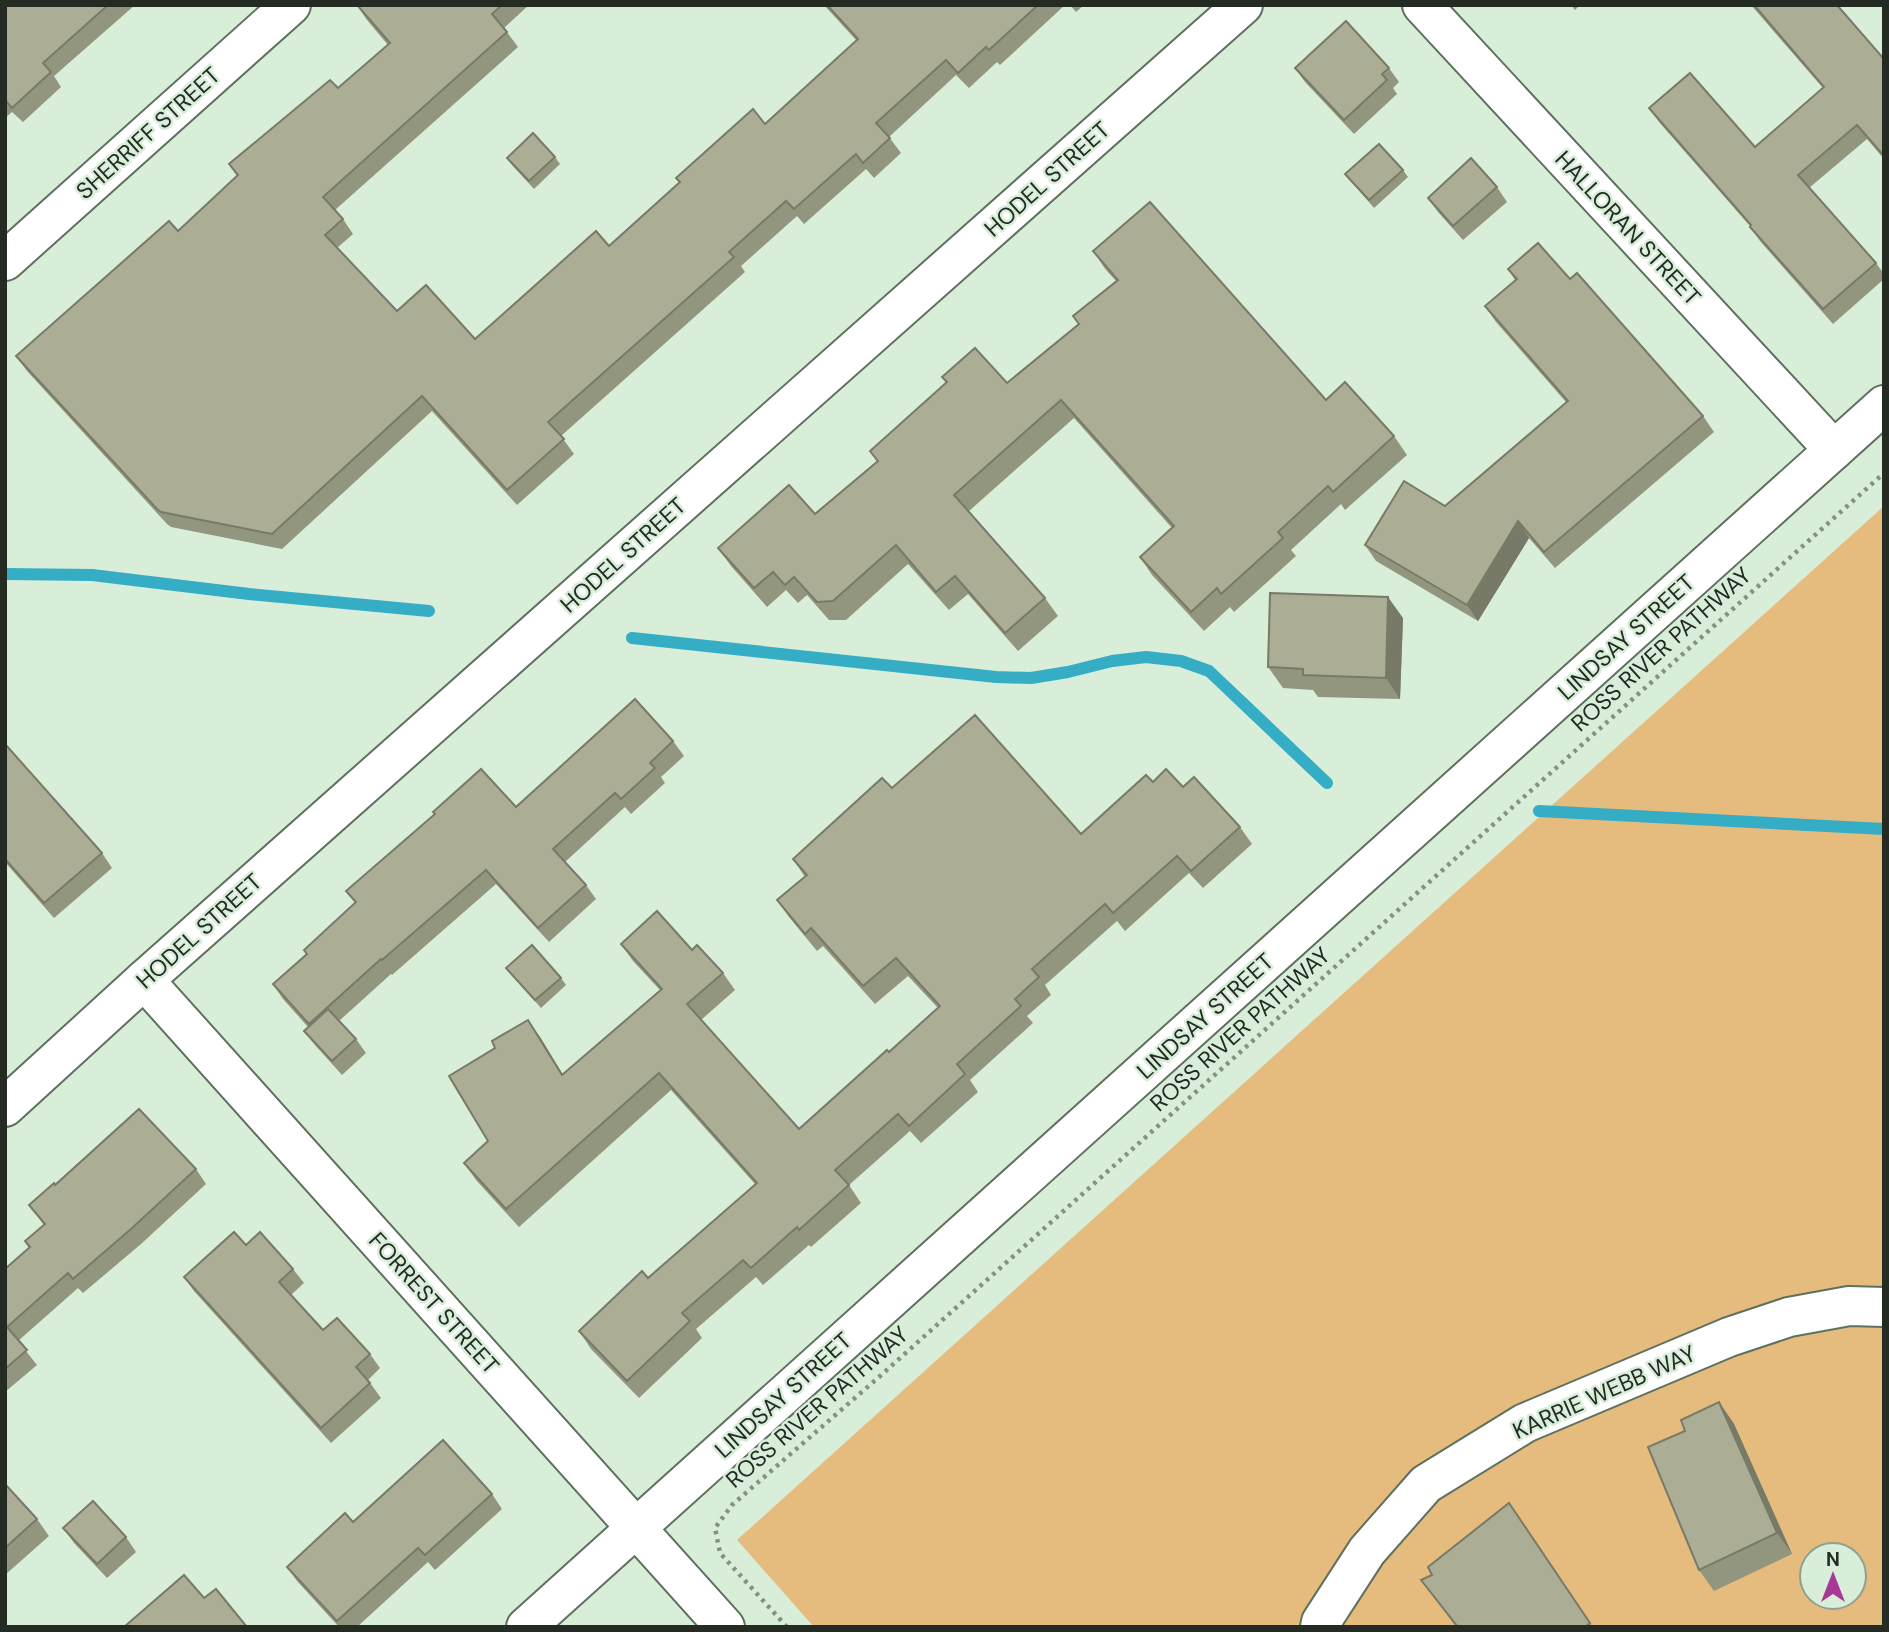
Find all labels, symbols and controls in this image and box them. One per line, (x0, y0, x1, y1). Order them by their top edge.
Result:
street label: SHERRIFF STREET (70, 60, 226, 206)
street label: HODEL STREET (978, 115, 1116, 243)
street label: HALLORAN STREET (1549, 144, 1708, 312)
street label: HODEL STREET (554, 491, 692, 619)
street label: ROSS RIVER PATHWAY (1565, 560, 1757, 738)
street label: LINDSAY STREET (1551, 568, 1701, 706)
street label: HODEL STREET (130, 867, 268, 995)
street label: ROSS RIVER PATHWAY (1144, 940, 1336, 1118)
street label: LINDSAY STREET (1130, 947, 1280, 1085)
street label: FORREST STREET (362, 1226, 506, 1380)
street label: ROSS RIVER PATHWAY (719, 1319, 915, 1495)
street label: LINDSAY STREET (708, 1326, 858, 1464)
street label: KARRIE WEBB WAY (1508, 1338, 1700, 1446)
north arrow (1798, 1541, 1868, 1611)
text: N (1826, 1547, 1840, 1572)

